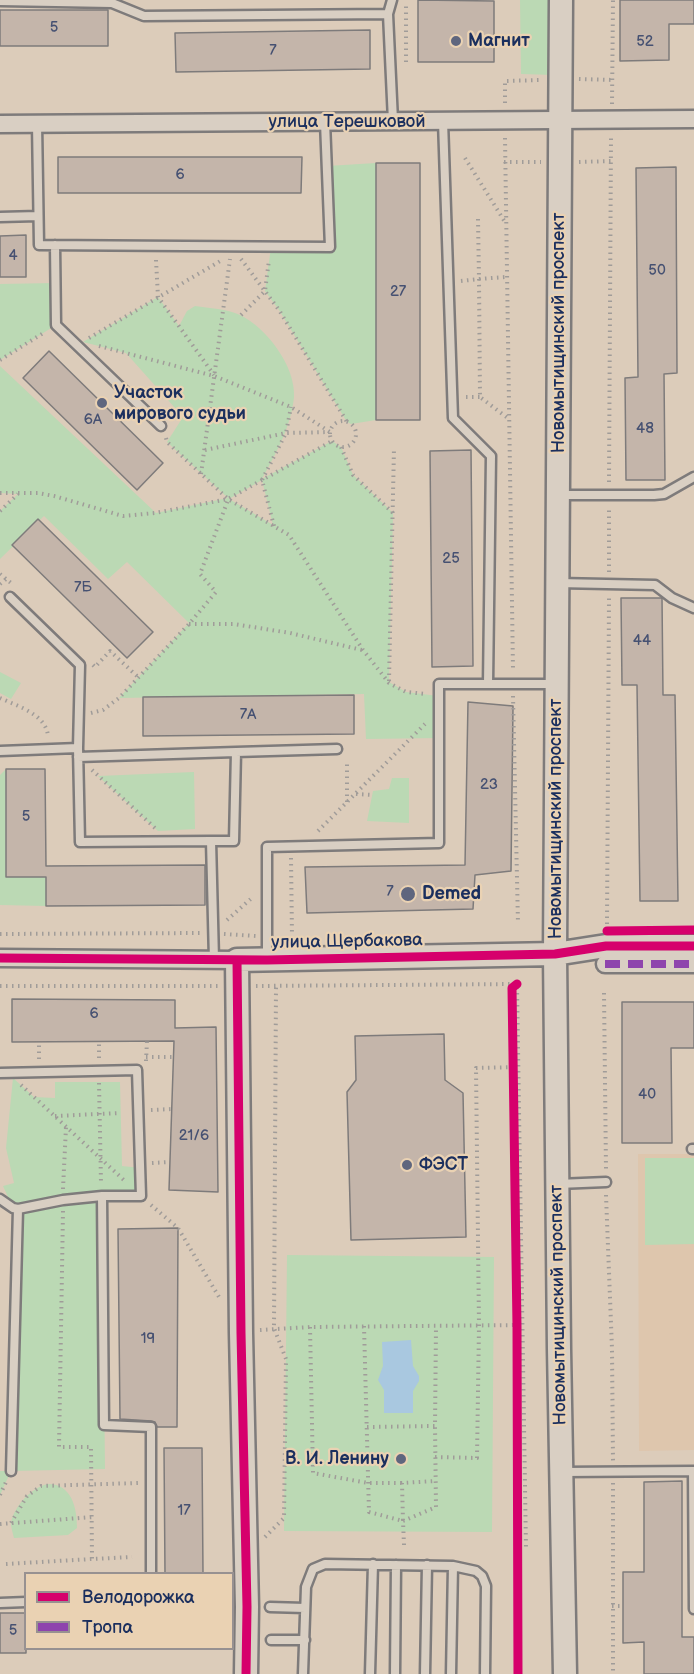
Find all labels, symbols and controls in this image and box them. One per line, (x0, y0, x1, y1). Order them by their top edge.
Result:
house number: 5 (50, 19, 58, 37)
place label: Магнит (468, 30, 530, 52)
house number: 52 (636, 33, 654, 51)
marker: Магнит (449, 34, 463, 48)
house number: 7 (269, 42, 277, 60)
street label: улица Терешковой (269, 111, 425, 133)
house number: 6 (175, 166, 185, 184)
street label: Новомытищинский проспект (548, 213, 570, 453)
house number: 4 (8, 247, 18, 265)
house number: 50 (648, 262, 666, 280)
house number: 27 (390, 283, 406, 301)
place label: Участок мирового судьи (114, 382, 246, 424)
marker: Участок мирового судьи (95, 396, 109, 410)
house number: 6А (84, 411, 102, 429)
house number: 48 (636, 420, 654, 438)
house number: 25 (442, 550, 460, 568)
house number: 7Б (74, 579, 92, 597)
house number: 44 (633, 632, 651, 650)
street label: Новомытищинский проспект (545, 699, 567, 939)
house number: 7А (240, 706, 256, 724)
house number: 23 (480, 776, 498, 794)
house number: 5 (22, 808, 30, 826)
house number: 7 (386, 883, 394, 901)
place label: Demed (422, 883, 481, 905)
marker: Demed (399, 885, 417, 903)
street label: улица Щербакова (271, 930, 423, 954)
house number: 6 (89, 1005, 99, 1023)
house number: 40 (638, 1086, 656, 1104)
house number: 21/6 (179, 1127, 209, 1145)
place label: ФЭСТ (419, 1154, 468, 1176)
marker: ФЭСТ (400, 1158, 414, 1172)
street label: Новомытищинский проспект (546, 1185, 572, 1425)
house number: 19 (141, 1330, 155, 1348)
place label: В. И. Ленину (285, 1448, 389, 1470)
marker: В. И. Ленину (394, 1452, 408, 1466)
house number: 17 (177, 1502, 191, 1520)
legend (24, 1572, 234, 1650)
text: Велодорожка (82, 1587, 195, 1608)
text: Тропа (82, 1617, 133, 1638)
house number: 5 (9, 1622, 17, 1640)

